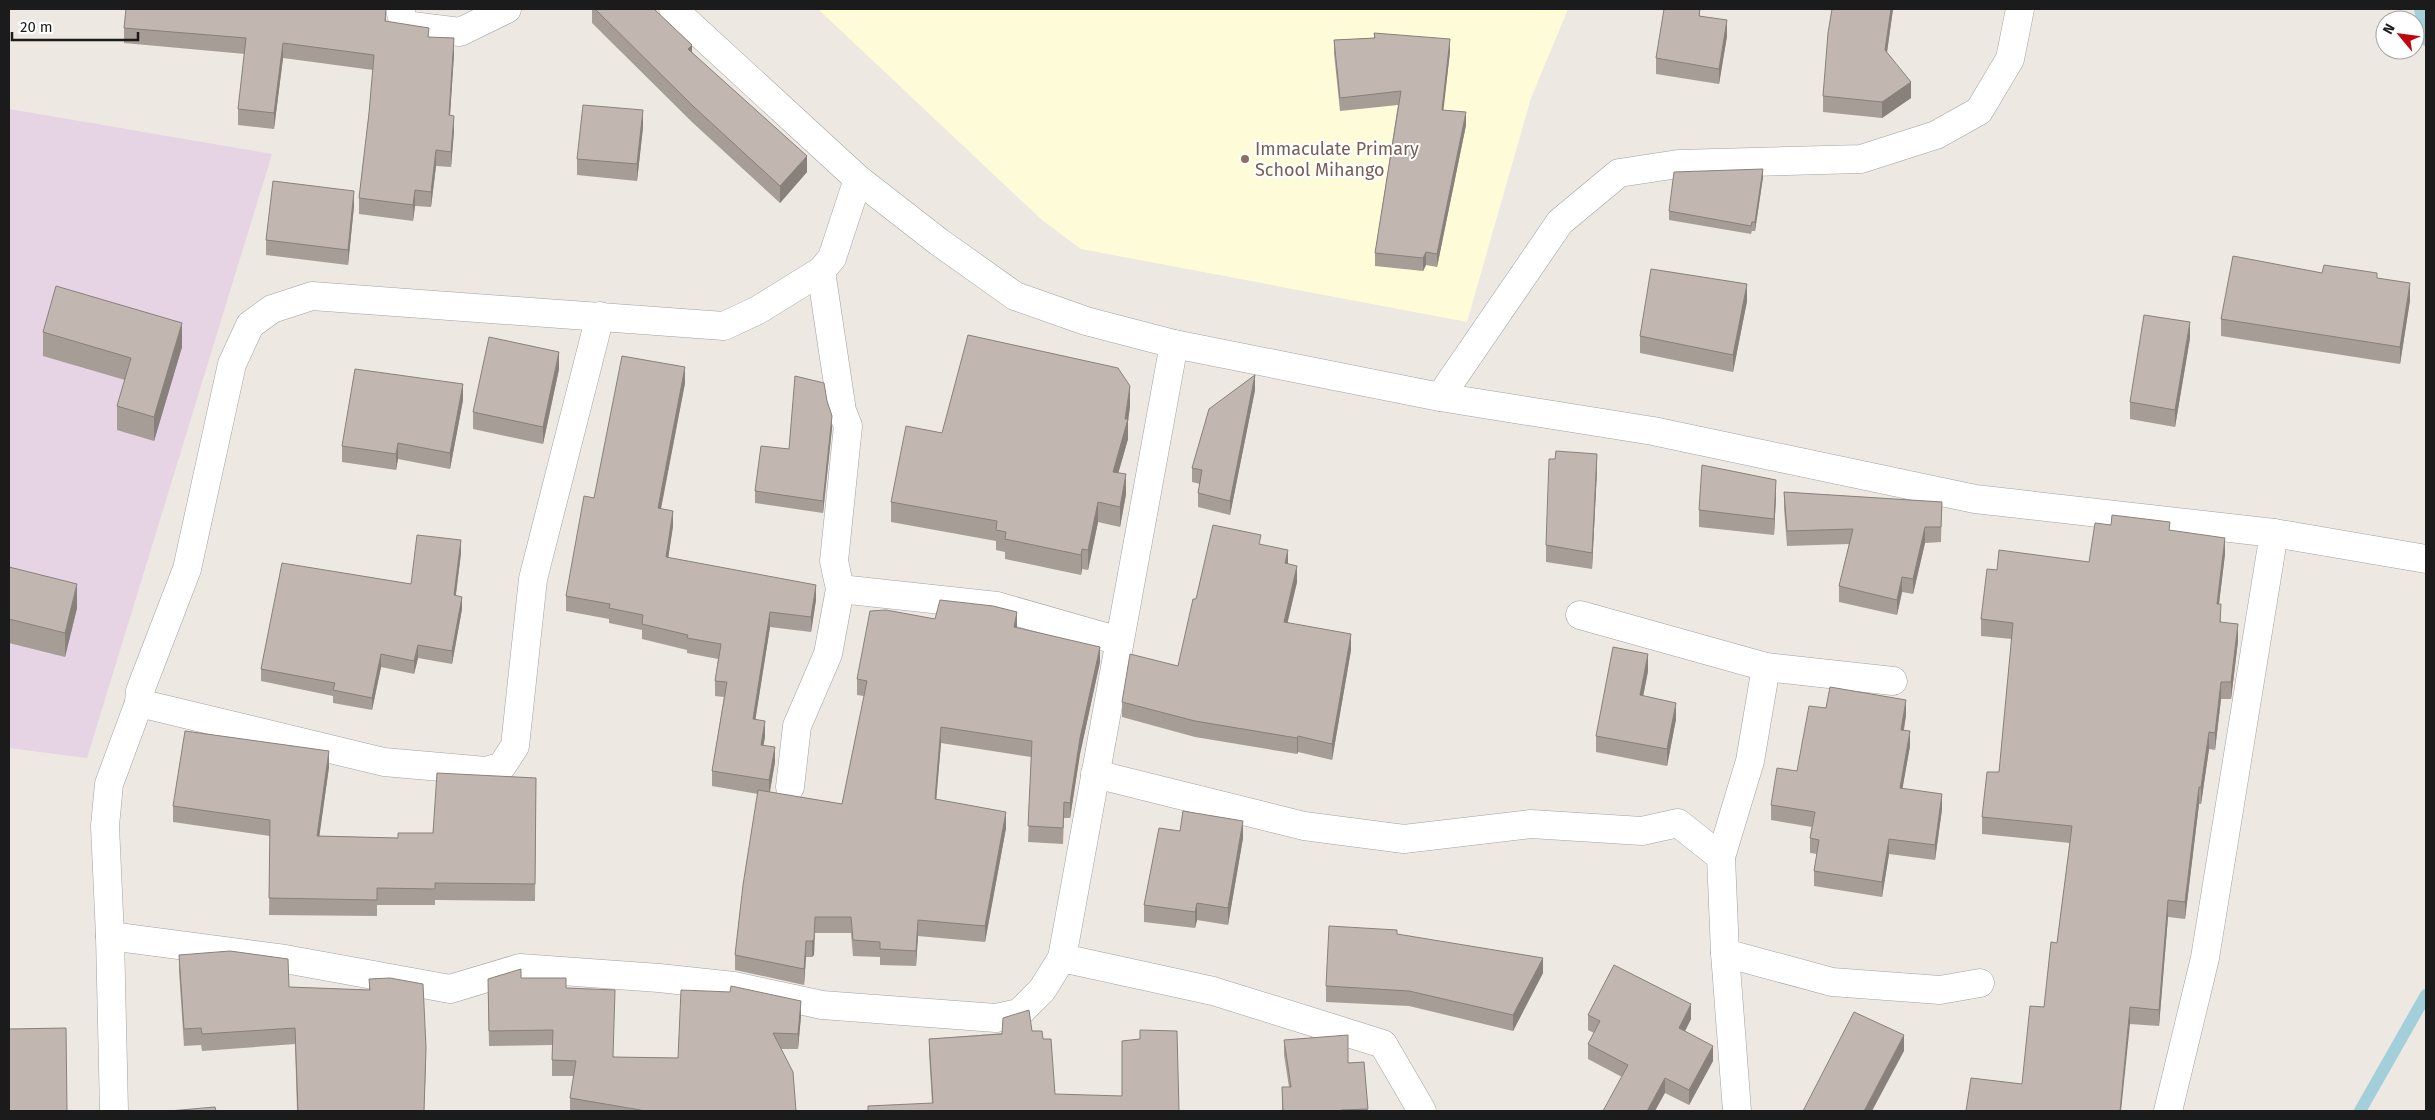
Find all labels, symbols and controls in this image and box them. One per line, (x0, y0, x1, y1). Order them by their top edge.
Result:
scale bar (12, 10, 139, 42)
north arrow (2375, 10, 2425, 60)
text: 20 m (20, 18, 53, 36)
text: N (2379, 21, 2399, 37)
place label: Immaculate Primary School Mihango (1255, 138, 1419, 181)
marker: Immaculate Primary School Mihango (1239, 153, 1251, 165)

